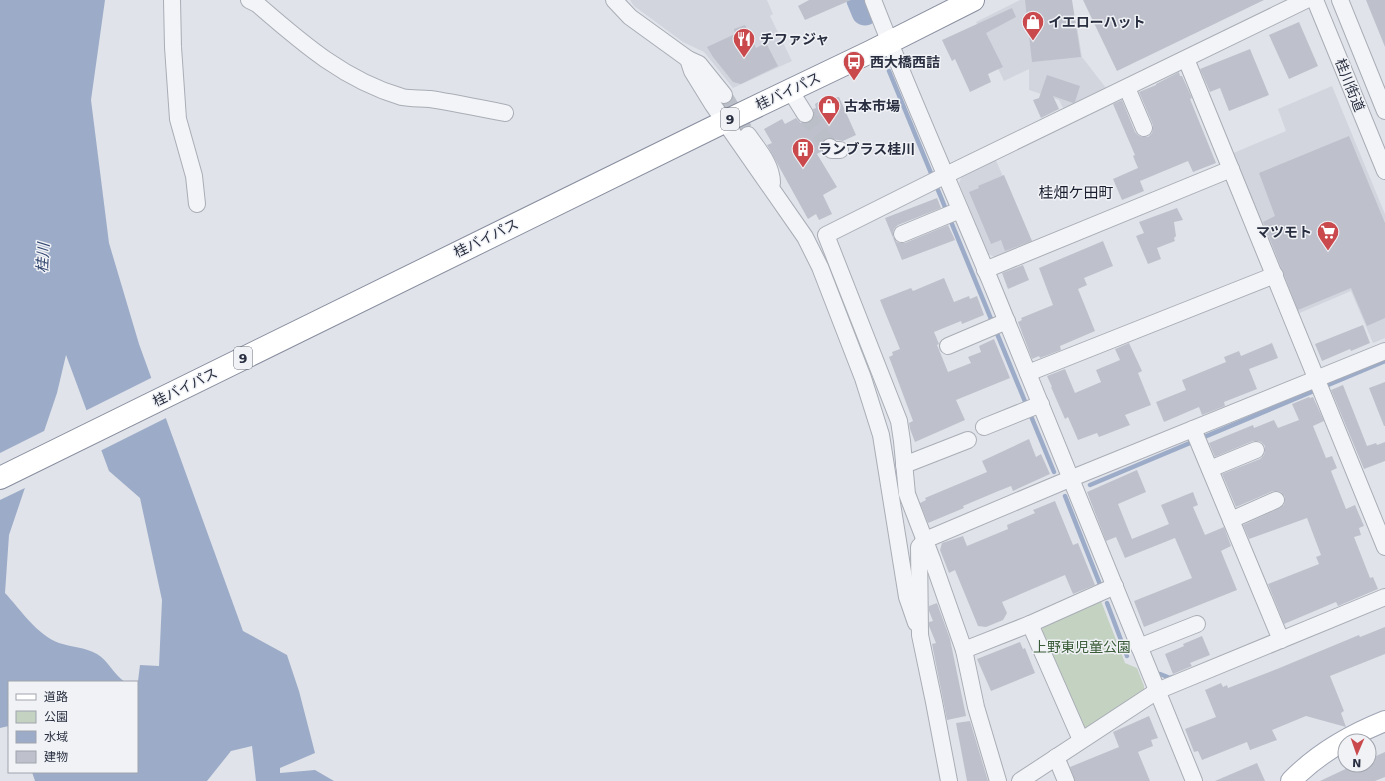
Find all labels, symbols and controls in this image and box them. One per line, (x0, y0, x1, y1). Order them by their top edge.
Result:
shop icon: イエローハット (1020, 9, 1046, 42)
place label: イエローハット (1048, 14, 1146, 30)
restaurant icon: チファジャ (731, 26, 757, 59)
place label: チファジャ (760, 31, 829, 47)
bus stop icon: 西大橋西詰 (841, 49, 867, 82)
place label: 西大橋西詰 (870, 54, 940, 70)
street label: 桂川街道 (1332, 56, 1368, 114)
street label: 桂バイパス (753, 69, 823, 113)
shop icon: 古本市場 (816, 93, 842, 126)
place label: 古本市場 (844, 98, 900, 114)
road number: 9 (721, 108, 739, 130)
building icon: ランブラス桂川 (790, 136, 816, 169)
place label: ランブラス桂川 (818, 141, 915, 157)
district label: 桂畑ケ田町 (1038, 184, 1114, 202)
street label: 桂バイパス (451, 216, 521, 260)
supermarket icon: マツモト (1315, 219, 1341, 252)
place label: マツモト (1256, 224, 1312, 240)
water label: 桂川 (33, 241, 53, 273)
road number: 9 (234, 347, 252, 369)
street label: 桂バイパス (150, 365, 220, 409)
park label: 上野東児童公園 (1033, 639, 1131, 655)
legend (8, 681, 138, 773)
text: 道路 (44, 690, 68, 704)
text: 公園 (44, 710, 68, 724)
text: 水域 (44, 730, 68, 744)
north arrow (1337, 733, 1377, 773)
text: 建物 (44, 750, 68, 764)
text: N (1352, 756, 1362, 769)

